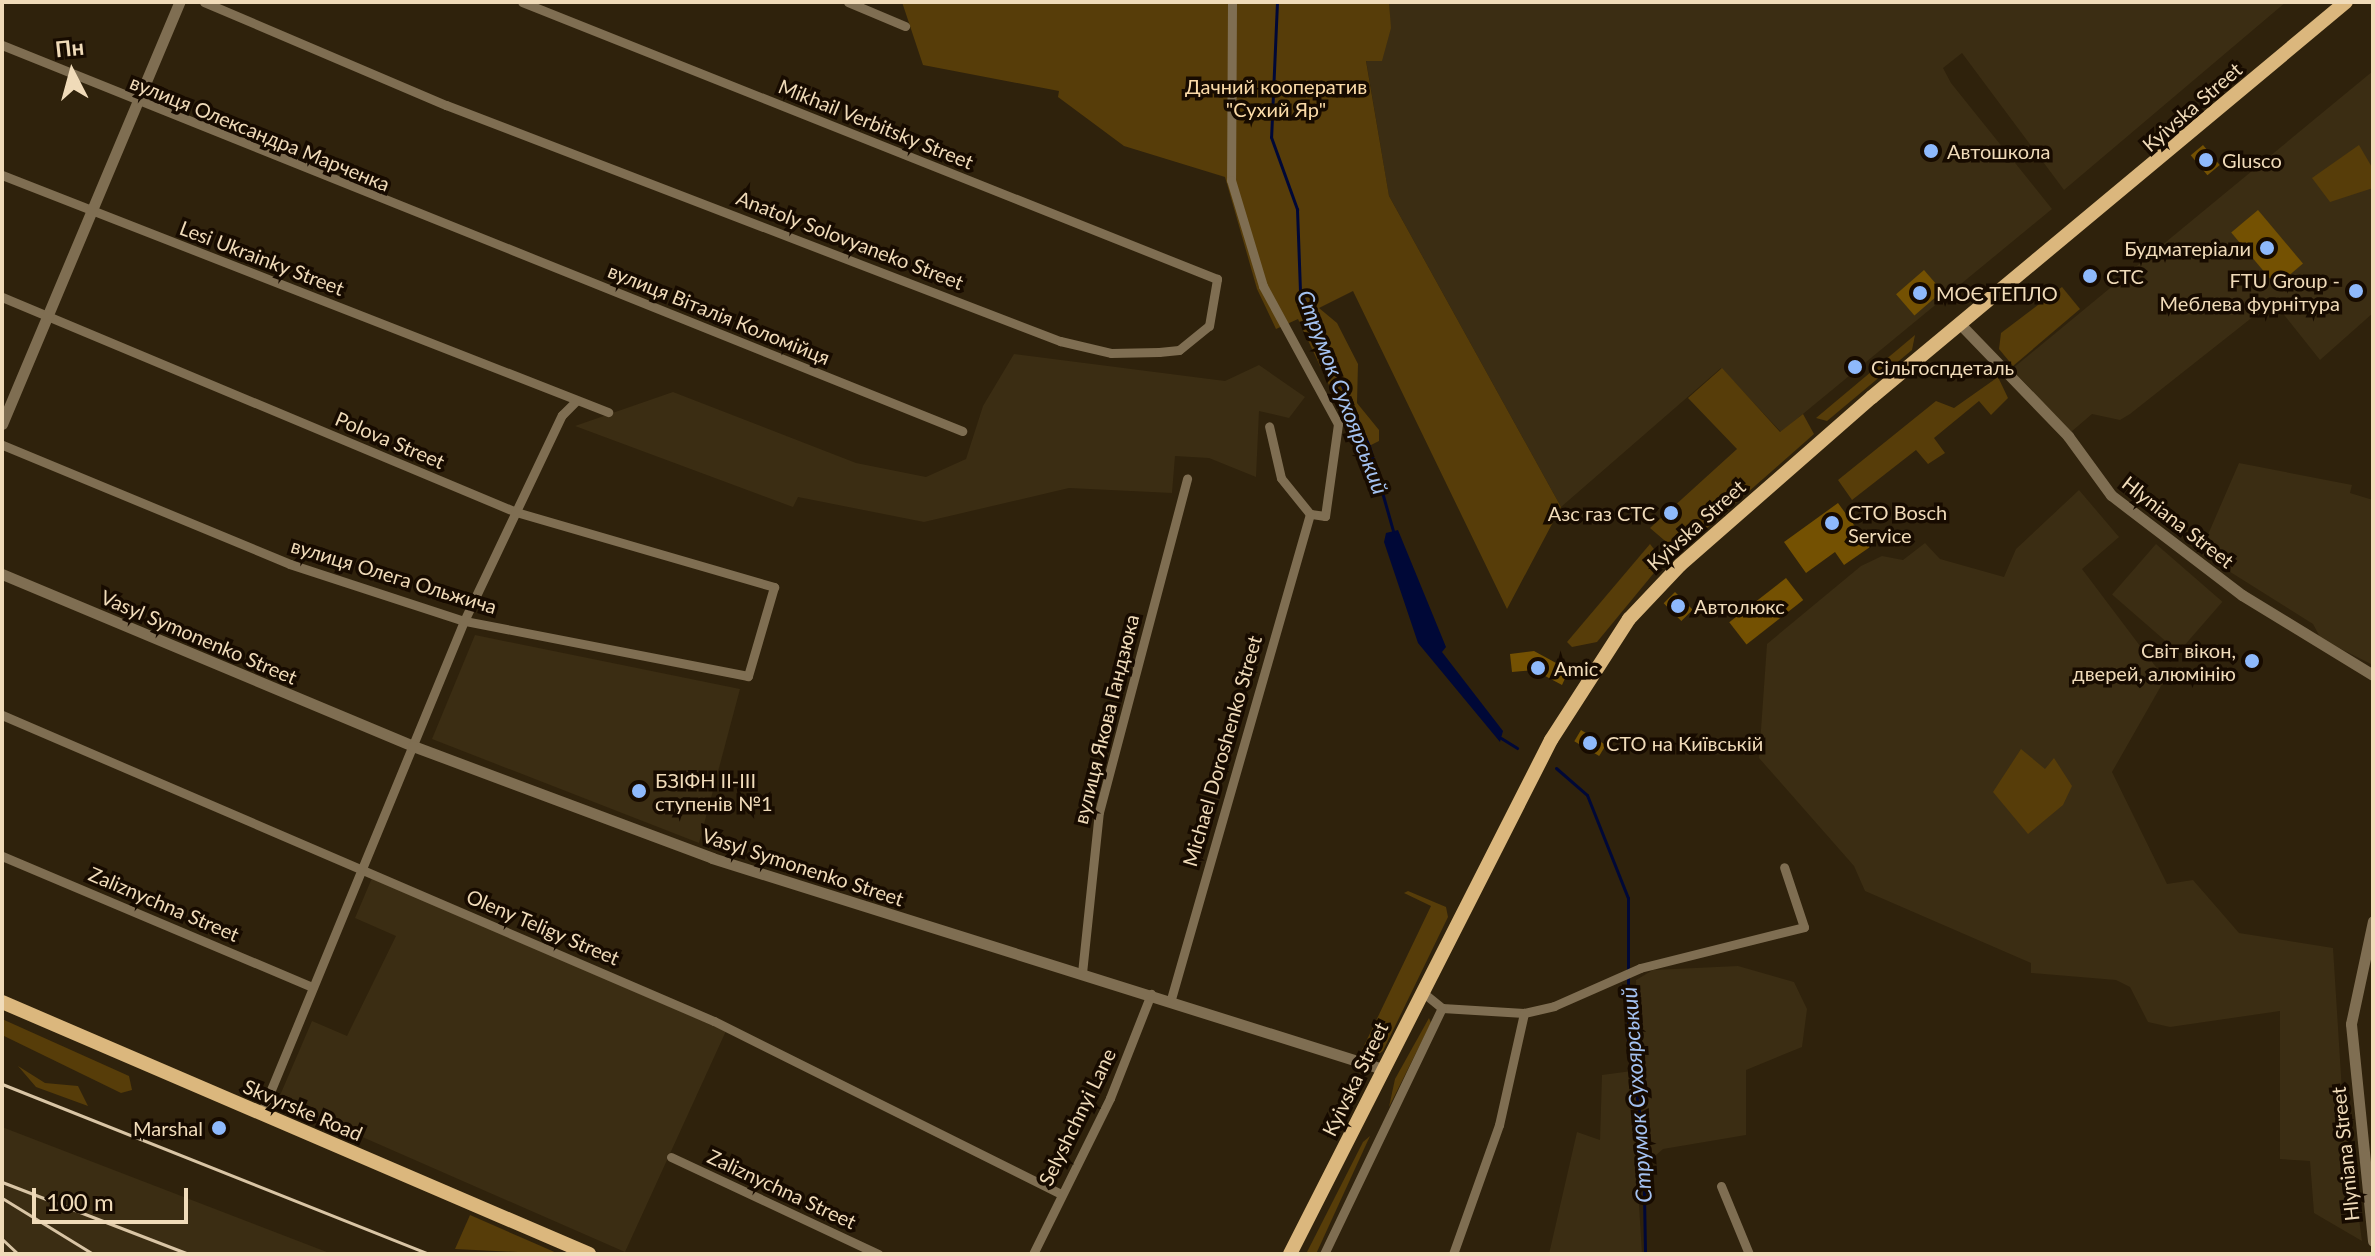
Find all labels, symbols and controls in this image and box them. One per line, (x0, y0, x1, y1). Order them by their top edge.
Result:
north arrow (32, 32, 112, 112)
text: Пн (54, 33, 85, 63)
street label: Kyivska Street (2137, 57, 2247, 157)
street label: вулиця Олександра Марченка (127, 70, 393, 196)
street label: Mikhail Verbitsky Street (775, 74, 977, 174)
park label: Дачний кооператив "Сухий Яр" (1185, 74, 1367, 121)
place label: Автошкола (1947, 139, 2050, 163)
marker: Автошкола (1922, 142, 1940, 160)
place label: Glusco (2222, 148, 2282, 172)
marker: Glusco (2197, 151, 2215, 169)
street label: Anatoly Solovyaneko Street (733, 185, 967, 295)
street label: Lesi Ukrainky Street (176, 216, 348, 300)
place label: Будматеріали (2124, 236, 2251, 260)
marker: Будматеріали (2258, 239, 2276, 257)
street label: вулиця Віталія Коломійця (604, 258, 834, 370)
place label: СТС (2106, 264, 2144, 288)
marker: СТС (2081, 267, 2099, 285)
place label: FTU Group - Меблева фурнітура (2160, 268, 2340, 315)
place label: МОЄ ТЕПЛО (1936, 281, 2058, 305)
marker: FTU Group - Меблева фурнітура (2347, 282, 2365, 300)
marker: МОЄ ТЕПЛО (1911, 284, 1929, 302)
water label: Струмок Сухоярський (1292, 286, 1394, 498)
place label: Сільгоспдеталь (1871, 355, 2014, 379)
marker: Сільгоспдеталь (1846, 358, 1864, 376)
street label: Polova Street (332, 406, 448, 474)
street label: Hlyniana Street (2117, 471, 2239, 573)
street label: Kyivska Street (1642, 475, 1750, 575)
place label: СТО Bosch Service (1848, 500, 1947, 547)
place label: Азс газ СТС (1548, 501, 1655, 525)
marker: Азс газ СТС (1662, 504, 1680, 522)
marker: СТО Bosch Service (1823, 514, 1841, 532)
street label: вулиця Олега Ольжича (288, 533, 500, 619)
street label: Vasyl Symonenko Street (97, 585, 301, 689)
place label: Автолюкс (1694, 594, 1785, 618)
marker: Автолюкс (1669, 597, 1687, 615)
street label: вулиця Якова Гандзюка (1068, 612, 1144, 826)
street label: Michael Doroshenko Street (1178, 633, 1266, 869)
place label: Світ вікон, дверей, алюмінію (2072, 638, 2236, 685)
marker: Світ вікон, дверей, алюмінію (2243, 652, 2261, 670)
place label: Amic (1554, 656, 1598, 680)
marker: Amic (1529, 659, 1547, 677)
place label: СТО на Київській (1606, 731, 1763, 755)
marker: СТО на Київській (1581, 734, 1599, 752)
place label: БЗІФН ІІ-ІІІ ступенів №1 (655, 768, 773, 815)
marker: БЗІФН ІІ-ІІІ ступенів №1 (630, 782, 648, 800)
street label: Vasyl Symonenko Street (699, 823, 907, 911)
street label: Zaliznychna Street (85, 862, 243, 946)
street label: Oleny Teligy Street (462, 884, 624, 970)
water label: Струмок Сухоярський (1615, 986, 1657, 1204)
street label: Kyivska Street (1317, 1018, 1393, 1140)
street label: Selyshchnyi Lane (1033, 1044, 1121, 1190)
street label: Skvyrske Road (240, 1074, 366, 1146)
street label: Hlyniana Street (2326, 1086, 2364, 1222)
place label: Marshal (133, 1116, 203, 1140)
marker: Marshal (210, 1119, 228, 1137)
street label: Zaliznychna Street (704, 1144, 860, 1234)
scale bar (36, 1172, 192, 1222)
text: 100 m (46, 1187, 114, 1216)

